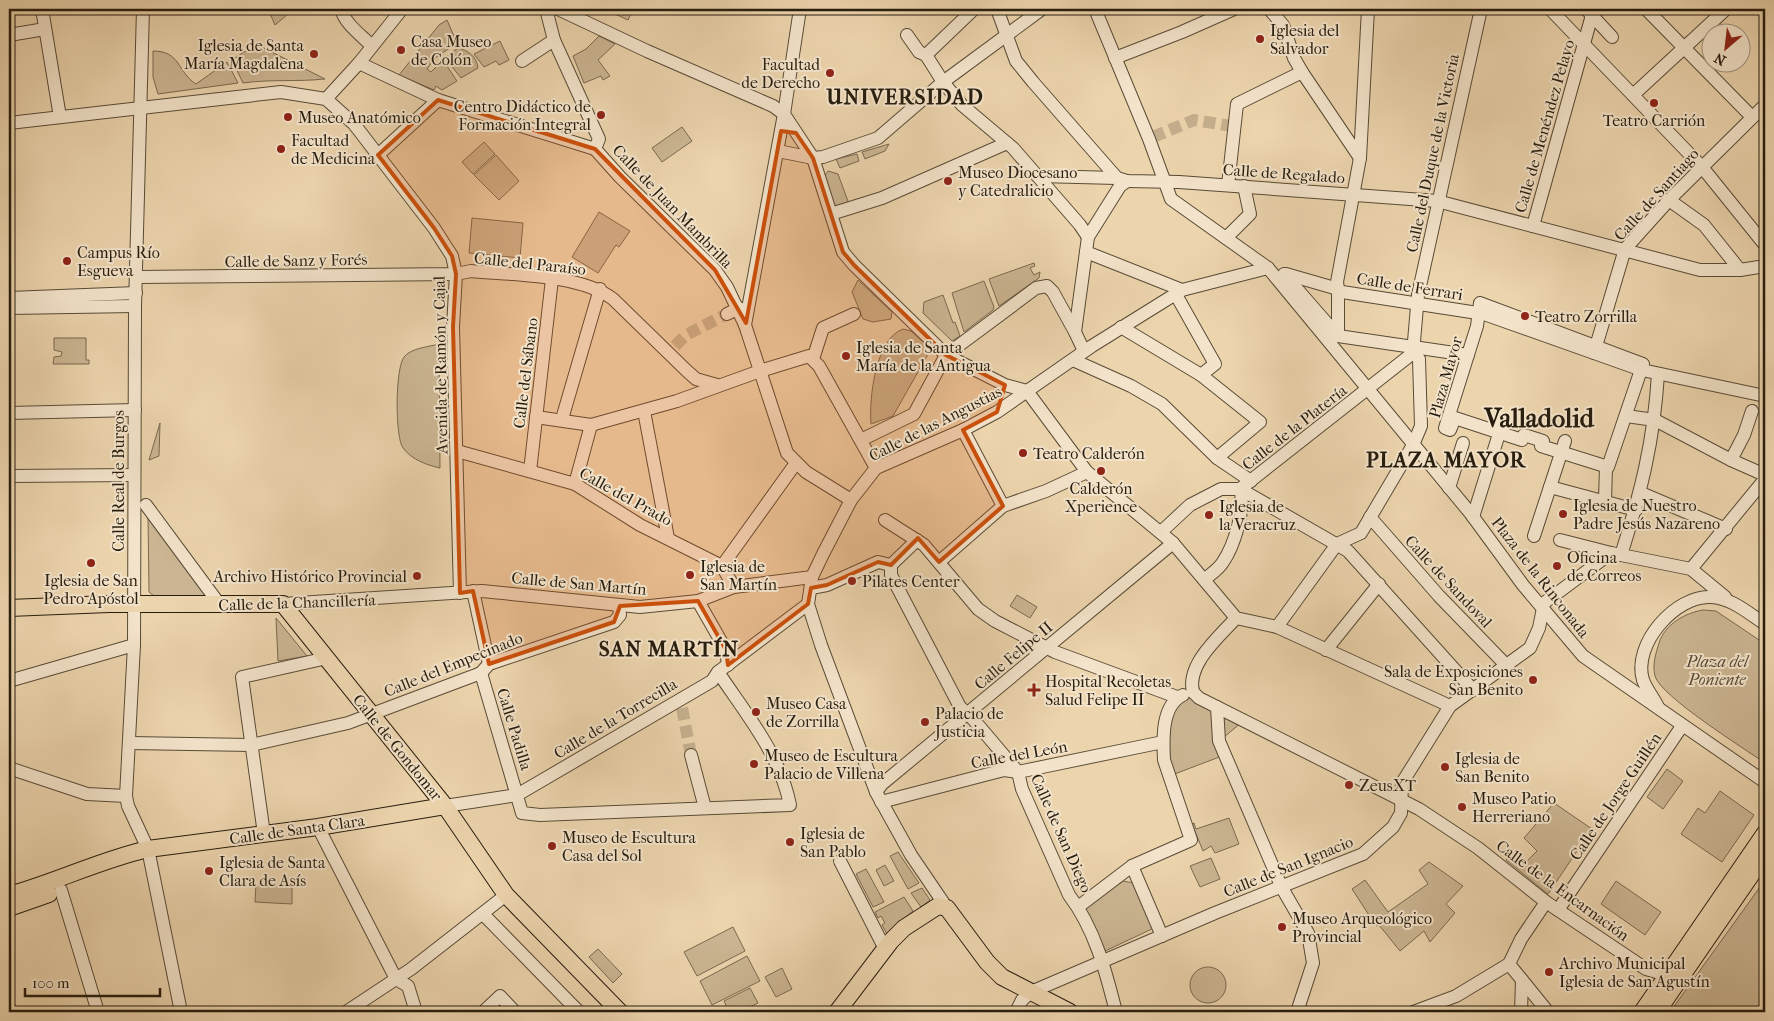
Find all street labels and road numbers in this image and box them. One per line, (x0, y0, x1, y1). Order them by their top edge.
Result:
street label: Calle de Menéndez Pelayo (1511, 37, 1578, 215)
street label: Calle del Duque de la Victoria (1402, 52, 1463, 254)
street label: Calle de Juan Mambrilla (609, 141, 737, 273)
street label: Calle de Santiago (1610, 144, 1703, 244)
street label: Calle de Regalado (1222, 160, 1346, 187)
street label: Calle del Paraíso (473, 248, 587, 279)
street label: Calle de Sanz y Forés (224, 250, 368, 271)
street label: Calle de Ferrari (1355, 269, 1465, 304)
street label: Avenida de Ramón y Cajal (429, 275, 452, 455)
street label: Calle del Sábano (509, 317, 542, 430)
street label: Plaza Mayor (1425, 334, 1466, 420)
street label: Calle de la Platería (1238, 380, 1351, 474)
street label: Calle de las Angustias (866, 382, 1005, 465)
street label: Calle Real de Burgos (109, 410, 128, 552)
street label: Calle del Prado (576, 463, 676, 530)
street label: Plaza de la Rinconada (1488, 513, 1594, 642)
street label: Calle de Sandoval (1401, 531, 1497, 632)
street label: Calle de San Martín (511, 568, 648, 599)
street label: Calle de la Chancillería (218, 590, 377, 615)
street label: Calle Felipe II (970, 617, 1056, 694)
street label: Calle del Empecinado (381, 628, 525, 701)
street label: Calle de la Torrecilla (550, 674, 681, 763)
street label: Calle Padilla (493, 686, 536, 773)
street label: Calle de Gondomar (349, 690, 446, 804)
street label: Calle de Jorge Guillén (1566, 728, 1666, 864)
street label: Calle del León (969, 737, 1069, 772)
street label: Calle de San Diego (1027, 771, 1096, 896)
street label: Calle de Santa Clara (228, 811, 367, 848)
street label: Calle de San Ignacio (1221, 832, 1356, 901)
street label: Calle de la Encarnación (1493, 836, 1633, 945)

